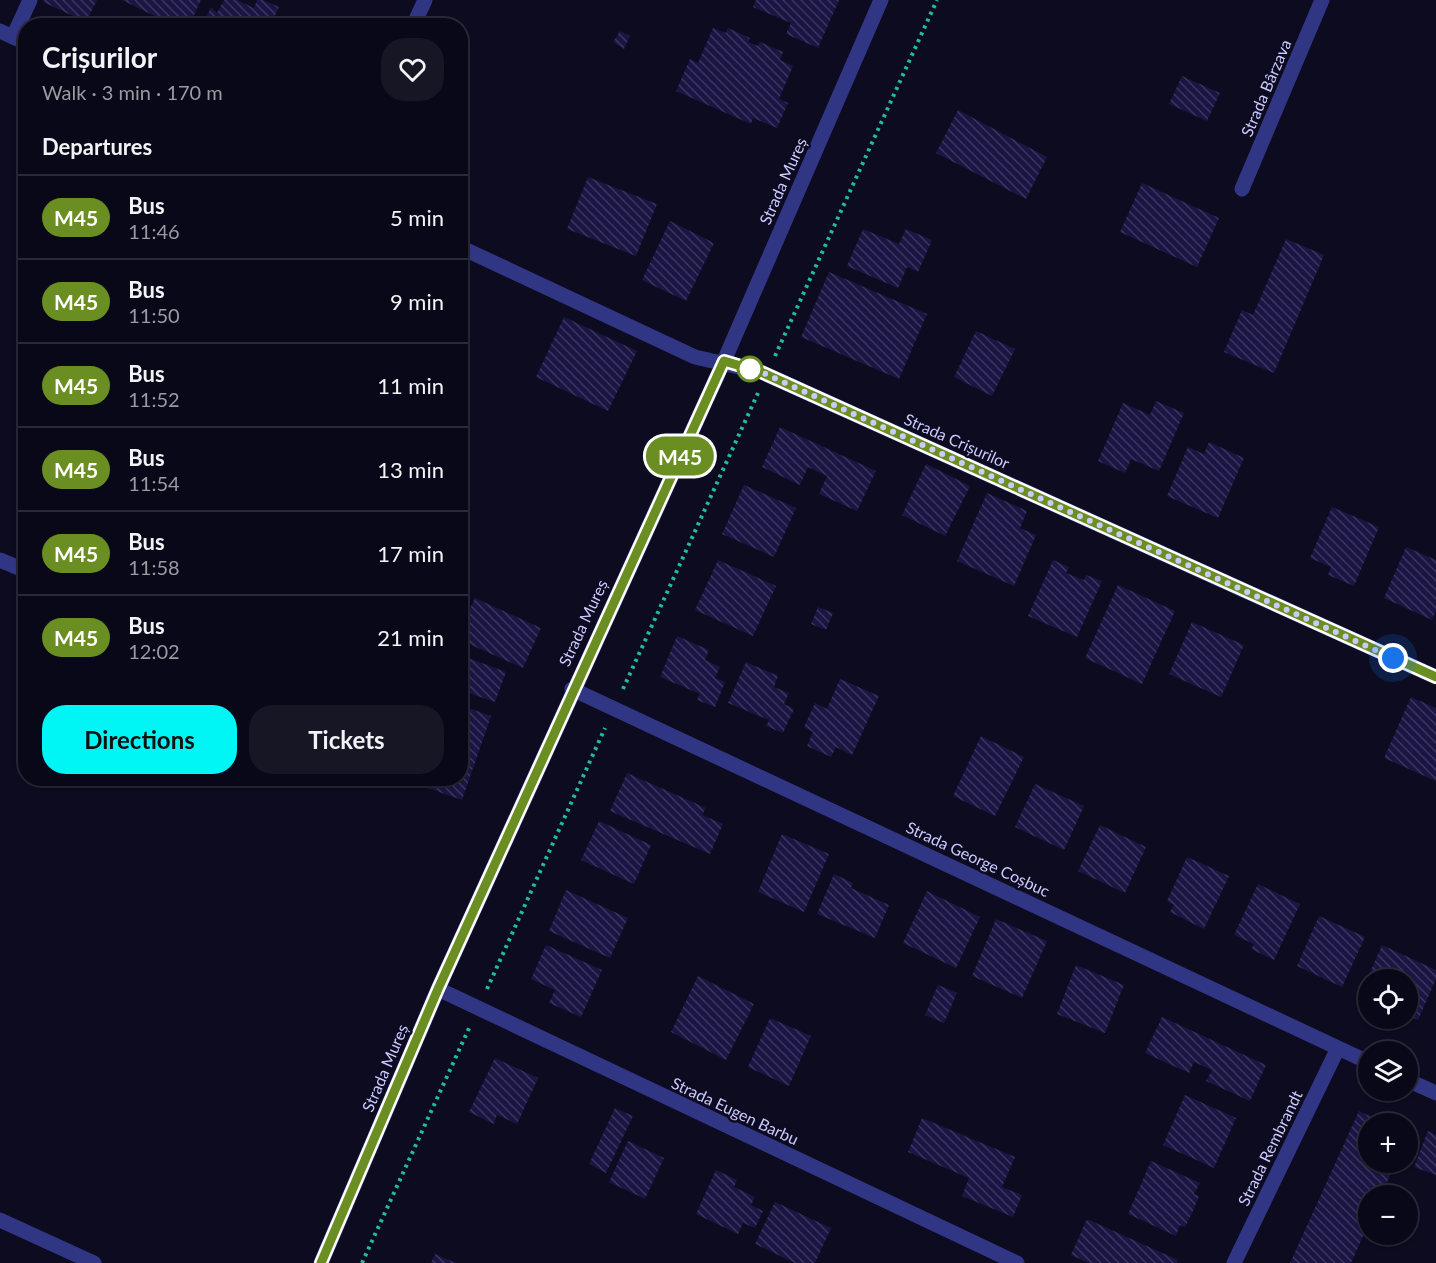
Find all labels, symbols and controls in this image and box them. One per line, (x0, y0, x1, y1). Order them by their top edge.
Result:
street label: Strada Bârzava (1237, 36, 1295, 139)
button: heart (381, 38, 444, 101)
text: Crișurilor (42, 40, 157, 74)
text: Walk · 3 min · 170 m (42, 80, 223, 104)
text: Departures (42, 133, 152, 160)
street label: Strada Mureș (755, 134, 810, 227)
text: Bus (128, 192, 165, 219)
text: 5 min (390, 204, 444, 231)
text: M45 (54, 205, 98, 230)
text: 11:46 (128, 219, 180, 243)
text: Bus (128, 276, 165, 303)
text: 9 min (390, 288, 444, 315)
text: M45 (54, 289, 98, 314)
text: 11:50 (128, 303, 180, 327)
unlabelled marker (737, 356, 763, 382)
text: Bus (128, 360, 165, 387)
text: 11 min (377, 372, 444, 399)
text: M45 (54, 373, 98, 398)
text: 11:52 (128, 387, 180, 411)
street label: Strada Crișurilor (902, 409, 1013, 472)
line badge: M45 (646, 436, 714, 476)
text: Bus (128, 444, 165, 471)
text: M45 (658, 444, 702, 469)
text: 13 min (377, 456, 444, 483)
text: M45 (54, 457, 98, 482)
text: 11:54 (128, 471, 180, 495)
text: Bus (128, 528, 165, 555)
text: 17 min (377, 540, 444, 567)
text: M45 (54, 541, 98, 566)
text: 11:58 (128, 555, 180, 579)
street label: Strada Mureș (554, 576, 611, 669)
text: Bus (128, 612, 165, 639)
text: 21 min (377, 624, 444, 651)
text: M45 (54, 625, 98, 650)
text: 12:02 (128, 639, 180, 663)
your location (1378, 643, 1408, 673)
button: Directions (42, 705, 237, 774)
button: Tickets (249, 705, 444, 774)
street label: Strada George Coșbuc (903, 817, 1053, 900)
map controls (1358, 969, 1418, 1245)
button: locate (1358, 969, 1418, 1029)
street label: Strada Mureș (358, 1021, 412, 1114)
button: layers (1358, 1041, 1418, 1101)
street label: Strada Eugen Barbu (669, 1073, 802, 1148)
street label: Strada Rembrandt (1233, 1087, 1306, 1209)
button: + (1358, 1113, 1418, 1173)
button: − (1358, 1185, 1418, 1245)

